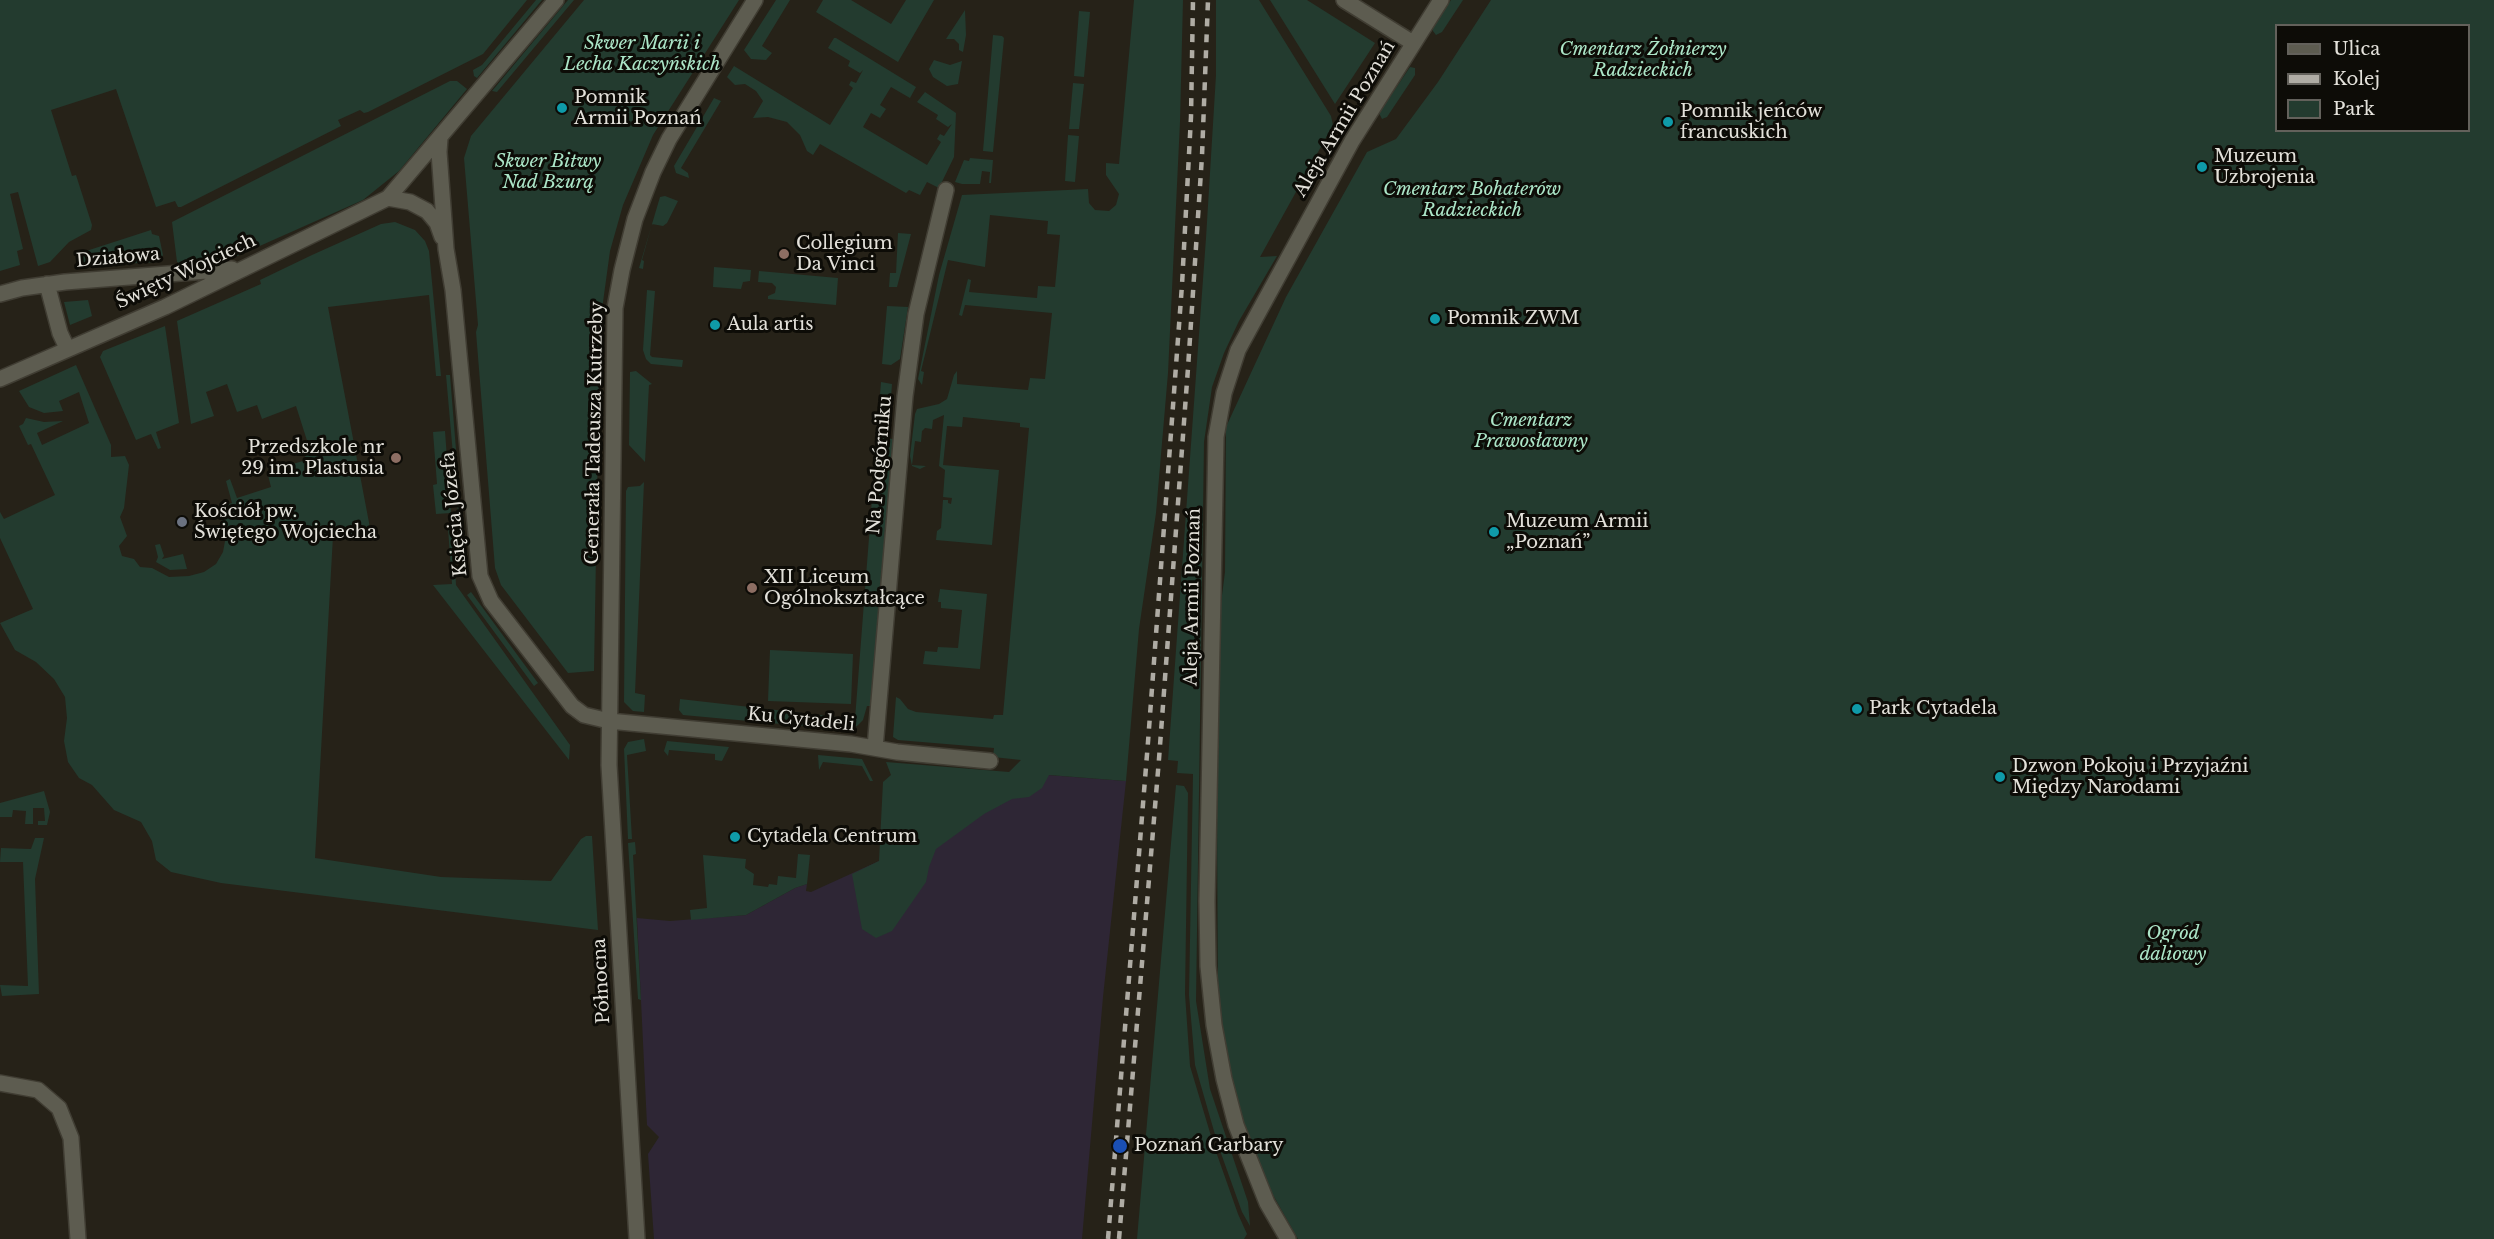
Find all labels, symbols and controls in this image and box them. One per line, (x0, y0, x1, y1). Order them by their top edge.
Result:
legend (2275, 24, 2470, 132)
park label: Skwer Marii i Lecha Kaczyńskich (564, 33, 720, 76)
street label: Aleja Armii Poznań (1290, 37, 1400, 201)
text: Ulica (2333, 38, 2380, 60)
park label: Cmentarz Żołnierzy Radzieckich (1559, 39, 1727, 82)
text: Kolej (2333, 68, 2380, 90)
place label: Pomnik Armii Poznań (574, 87, 702, 130)
text: Park (2333, 98, 2375, 120)
marker: Pomnik Armii Poznań (555, 101, 569, 115)
place label: Pomnik jeńców francuskich (1680, 101, 1822, 144)
marker: Pomnik jeńców francuskich (1661, 115, 1675, 129)
place label: Muzeum Uzbrojenia (2214, 146, 2315, 188)
park label: Skwer Bitwy Nad Bzurą (495, 151, 601, 194)
marker: Muzeum Uzbrojenia (2195, 160, 2209, 174)
park label: Cmentarz Bohaterów Radzieckich (1383, 179, 1561, 222)
street label: Święty Wojciech (113, 230, 259, 314)
place label: Collegium Da Vinci (796, 233, 893, 276)
street label: Działowa (75, 244, 161, 272)
marker: Collegium Da Vinci (777, 247, 791, 261)
street label: Generała Tadeusza Kutrzeby (582, 301, 608, 565)
place label: Pomnik ZWM (1447, 308, 1579, 330)
marker: Pomnik ZWM (1428, 312, 1442, 326)
place label: Aula artis (727, 314, 813, 336)
marker: Aula artis (708, 318, 722, 332)
street label: Na Podgórniku (863, 395, 897, 535)
park label: Cmentarz Prawosławny (1474, 410, 1588, 452)
place label: Przedszkole nr 29 im. Plastusia (241, 437, 384, 480)
street label: Księcia Józefa (438, 450, 472, 578)
marker: Przedszkole nr 29 im. Plastusia (389, 451, 403, 465)
place label: Kościół pw. Świętego Wojciecha (194, 501, 377, 544)
street label: Aleja Armii Poznań (1181, 508, 1205, 686)
place label: Muzeum Armii „Poznań” (1506, 511, 1648, 554)
marker: Kościół pw. Świętego Wojciecha (175, 515, 189, 529)
marker: Muzeum Armii „Poznań” (1487, 525, 1501, 539)
place label: XII Liceum Ogólnokształcące (764, 567, 925, 610)
marker: XII Liceum Ogólnokształcące (745, 581, 759, 595)
place label: Park Cytadela (1869, 698, 1997, 720)
marker: Park Cytadela (1850, 702, 1864, 716)
street label: Ku Cytadeli (746, 704, 856, 736)
place label: Dzwon Pokoju i Przyjaźni Między Narodami (2012, 756, 2248, 798)
marker: Dzwon Pokoju i Przyjaźni Między Narodami (1993, 770, 2007, 784)
place label: Cytadela Centrum (747, 826, 917, 848)
marker: Cytadela Centrum (728, 830, 742, 844)
park label: Ogród daliowy (2140, 923, 2206, 966)
street label: Północna (589, 938, 615, 1024)
place label: Poznań Garbary (1134, 1135, 1284, 1157)
marker: Poznań Garbary (1111, 1137, 1129, 1155)

